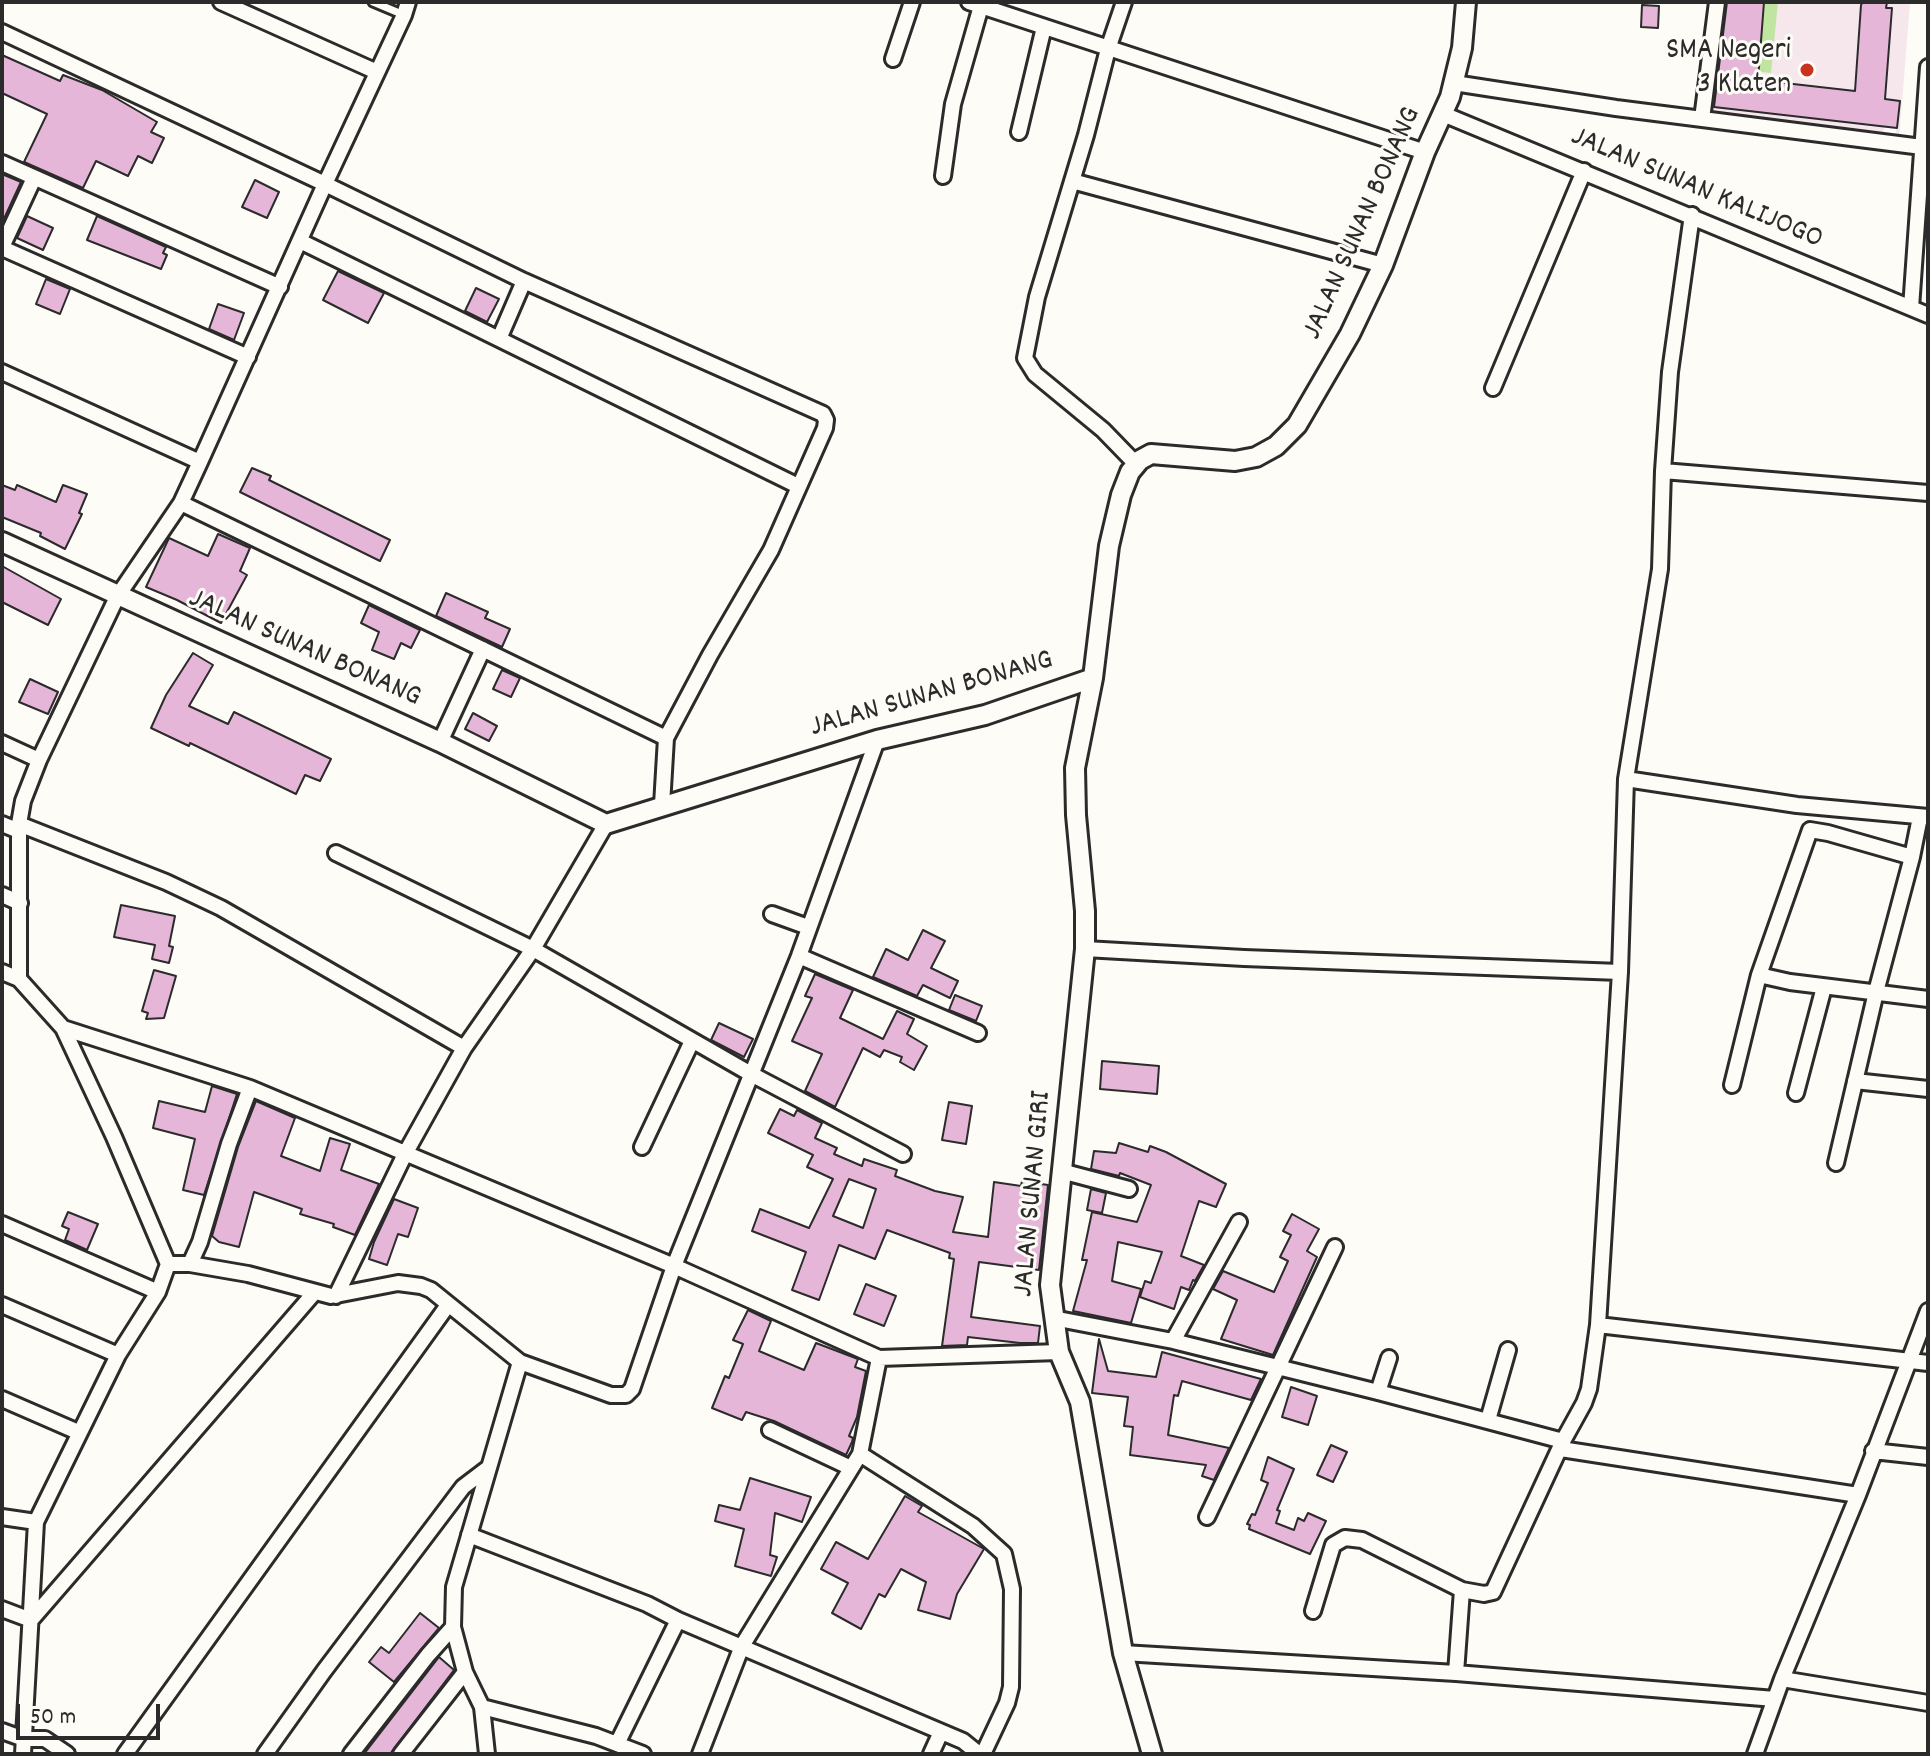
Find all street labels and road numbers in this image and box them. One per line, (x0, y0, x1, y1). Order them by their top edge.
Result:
street label: JALAN SUNAN BONANG (1297, 102, 1431, 346)
street label: JALAN SUNAN KALIJOGO (1564, 121, 1828, 259)
street label: JALAN SUNAN BONANG (182, 583, 426, 717)
street label: JALAN SUNAN BONANG (806, 644, 1058, 748)
street label: JALAN SUNAN GIRI (1008, 1090, 1062, 1298)

